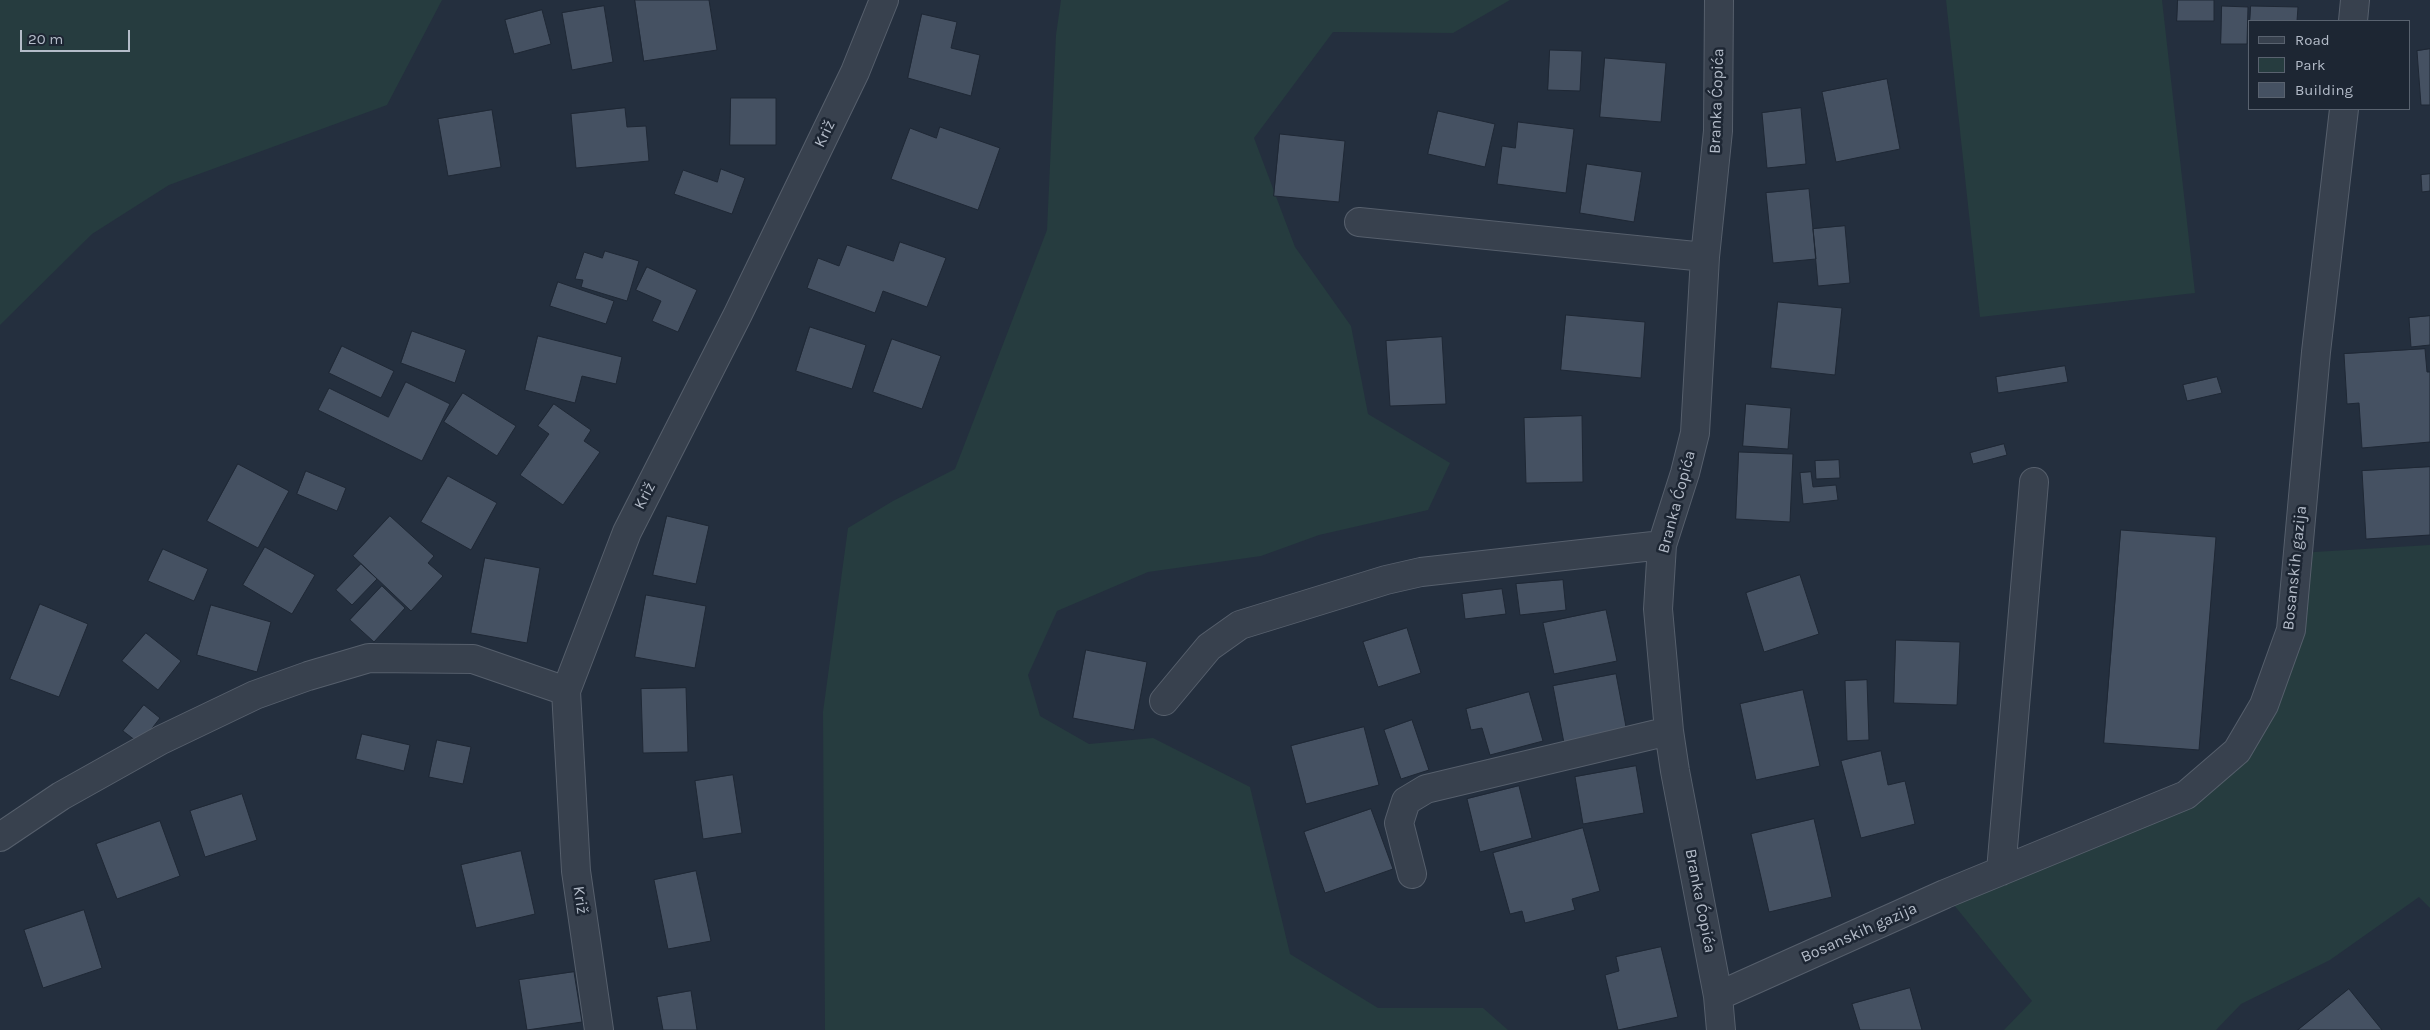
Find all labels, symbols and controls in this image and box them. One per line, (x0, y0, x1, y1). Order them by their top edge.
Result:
scale bar (22, 20, 132, 52)
legend (2248, 20, 2410, 110)
text: 20 m (28, 30, 63, 48)
text: Road (2295, 31, 2330, 49)
street label: Branka Ćopića (1706, 48, 1728, 154)
text: Park (2295, 56, 2325, 74)
text: Building (2295, 81, 2353, 99)
street label: Križ (810, 117, 840, 151)
street label: Branka Ćopića (1654, 449, 1700, 555)
street label: Križ (630, 479, 660, 513)
street label: Bosanskih gazija (2279, 505, 2311, 631)
street label: Branka Ćopića (1681, 847, 1719, 955)
street label: Križ (569, 885, 591, 915)
street label: Bosanskih gazija (1798, 899, 1920, 967)

